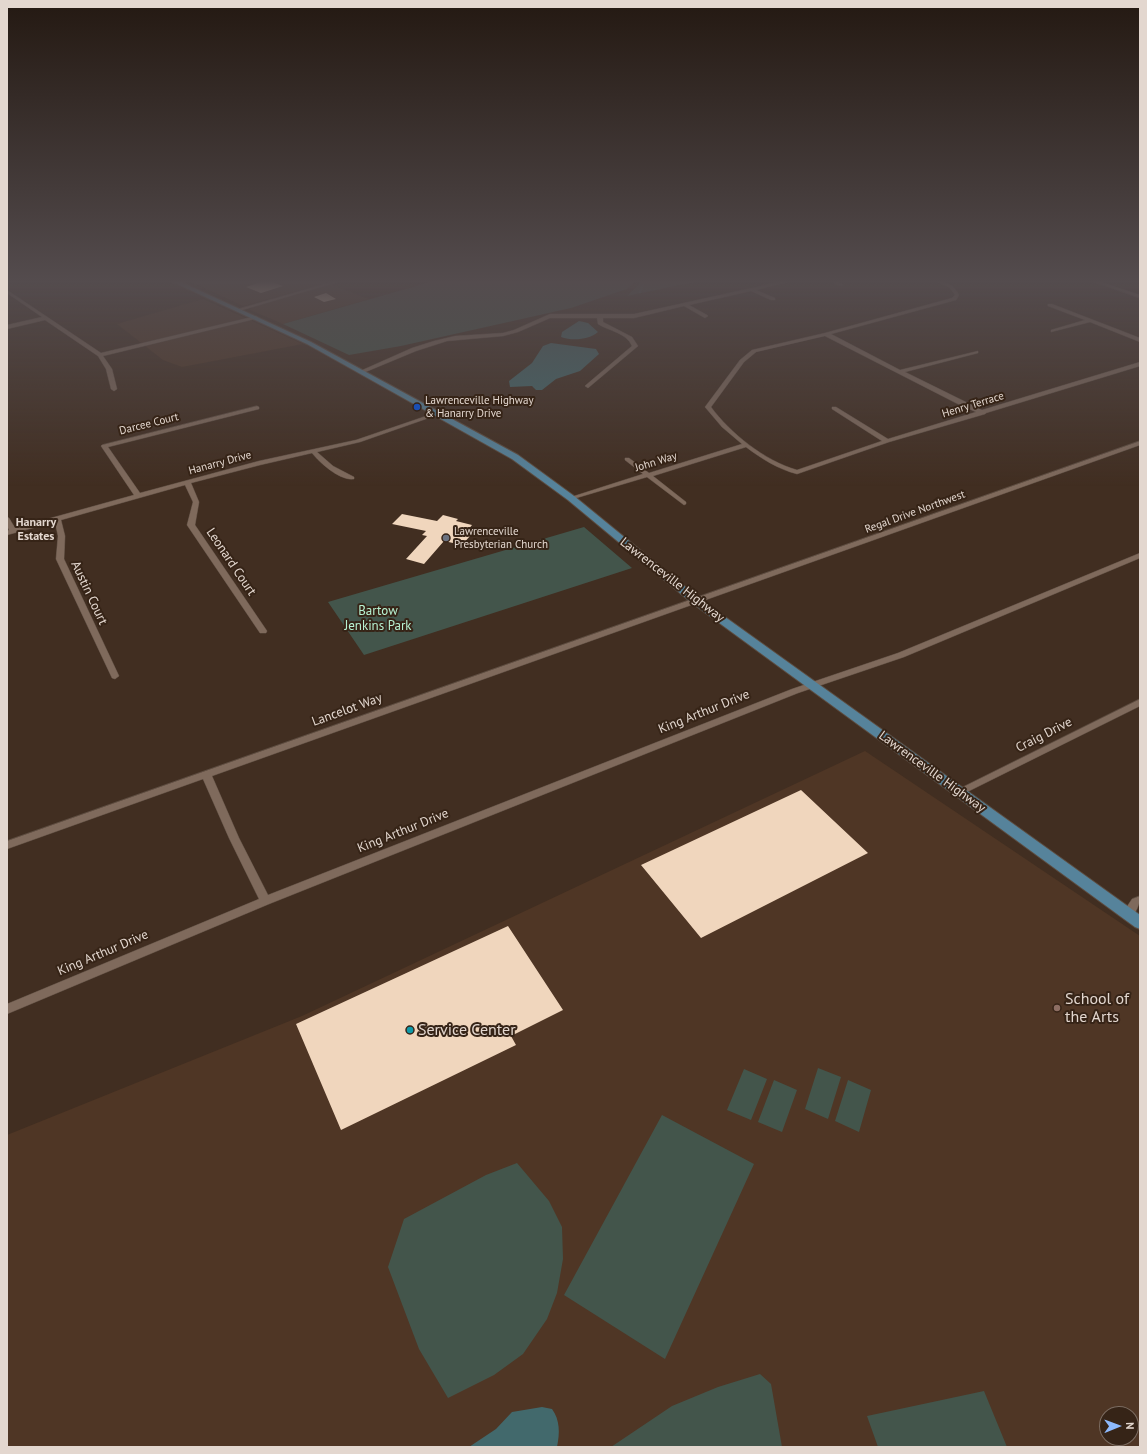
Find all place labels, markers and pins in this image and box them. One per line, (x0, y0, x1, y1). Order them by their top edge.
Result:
place label: Lawrenceville Highway & Hanarry Drive (425, 394, 534, 420)
marker: Lawrenceville Highway & Hanarry Drive (412, 402, 422, 412)
place label: Lawrenceville Presbyterian Church (454, 525, 548, 551)
marker: Lawrenceville Presbyterian Church (441, 533, 451, 543)
place label: School of the Arts (1065, 989, 1129, 1027)
marker: School of the Arts (1052, 1003, 1062, 1013)
place label: Service Center (418, 1020, 516, 1040)
marker: Service Center (405, 1025, 415, 1035)

